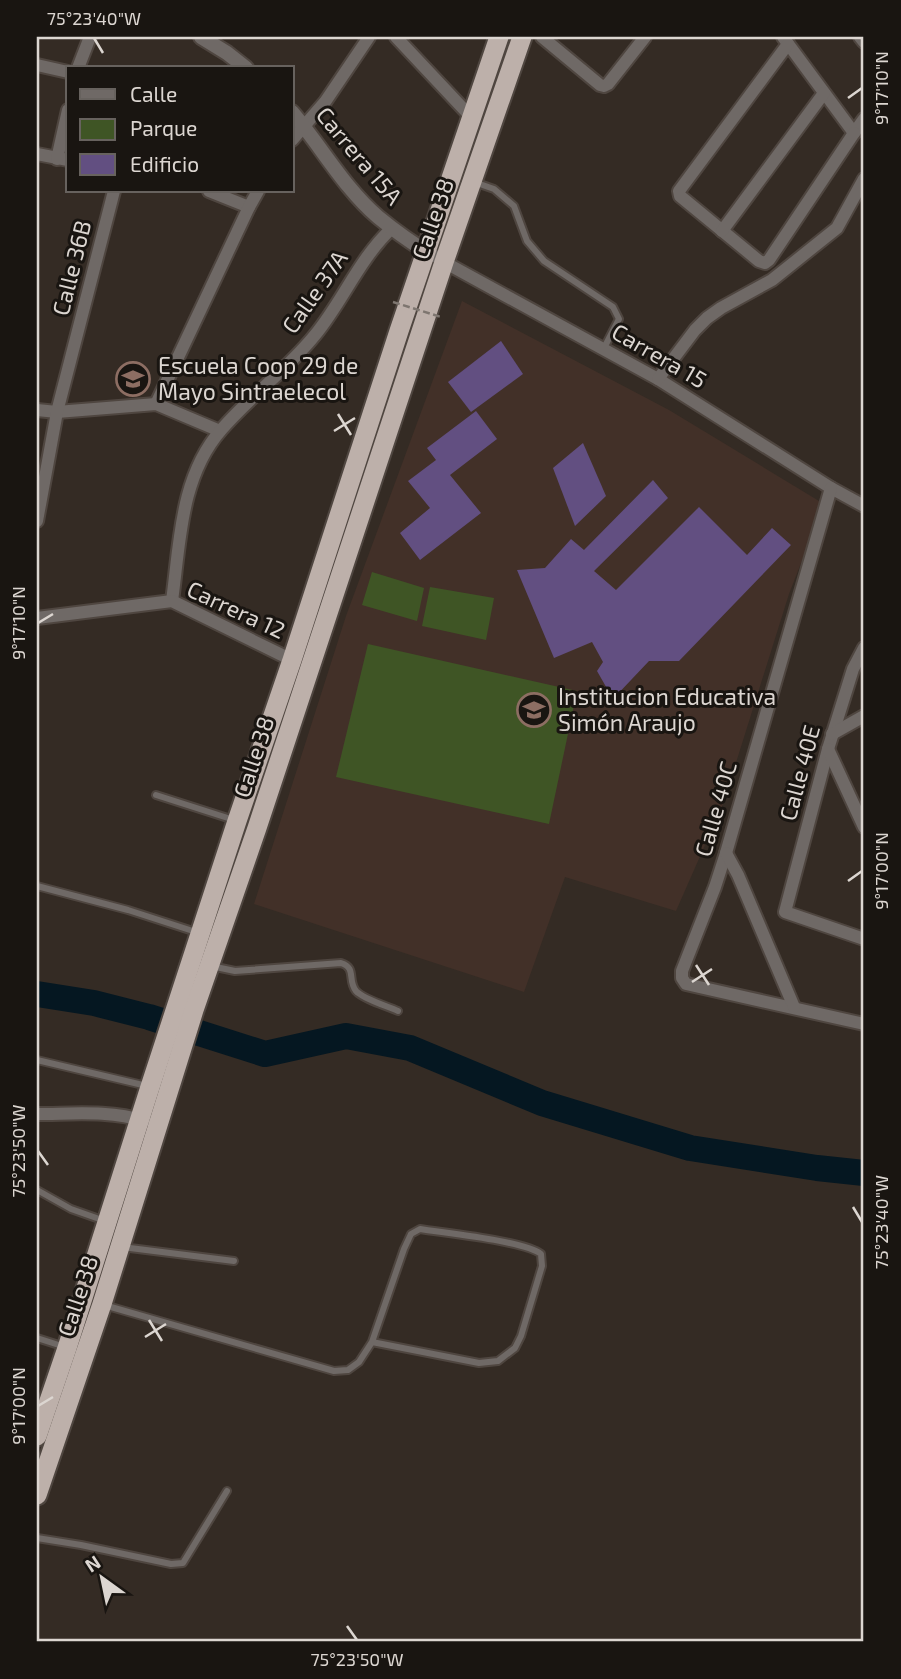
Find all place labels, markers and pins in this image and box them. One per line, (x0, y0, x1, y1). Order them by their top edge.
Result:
place label: Escuela Coop 29 de Mayo Sintraelecol (158, 351, 358, 405)
school or university icon: Escuela Coop 29 de Mayo Sintraelecol (114, 360, 152, 398)
place label: Institucion Educativa Simón Araujo (558, 682, 776, 736)
school or university icon: Institucion Educativa Simón Araujo (515, 691, 553, 729)

